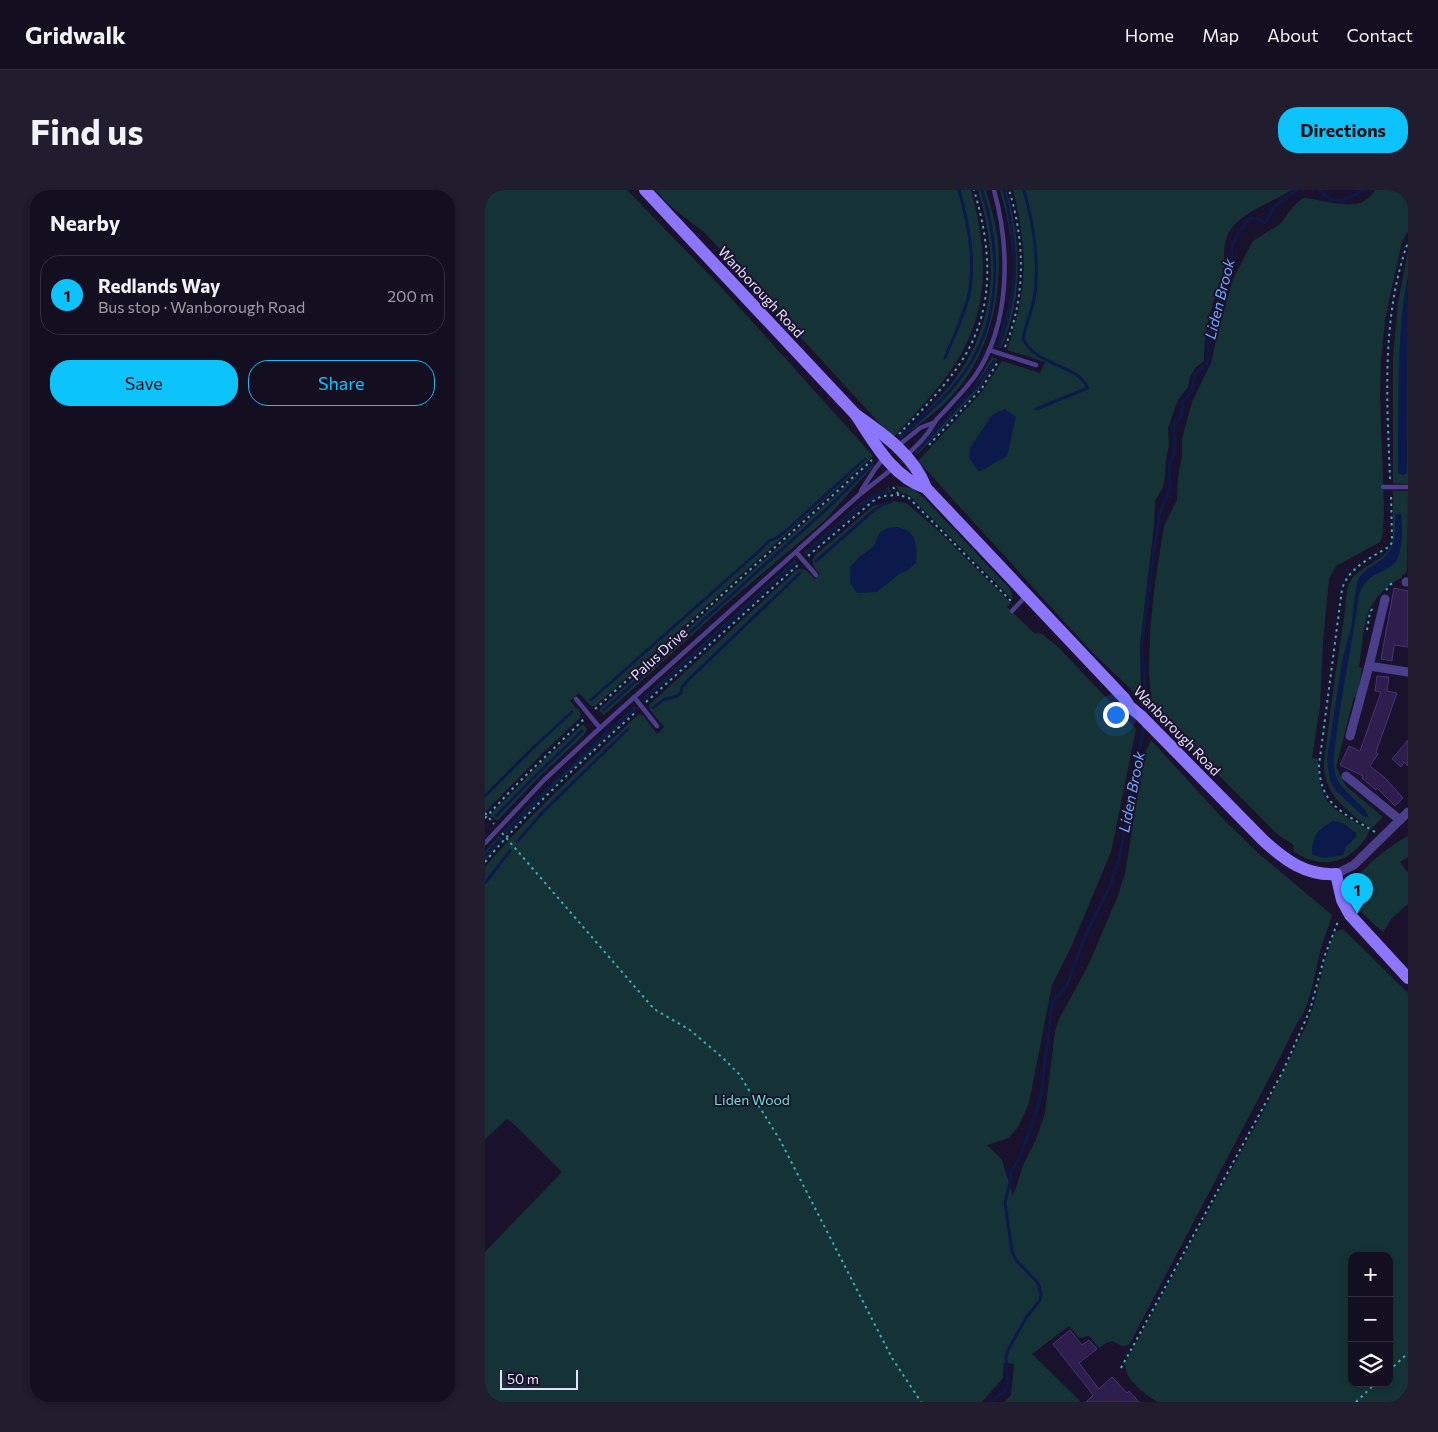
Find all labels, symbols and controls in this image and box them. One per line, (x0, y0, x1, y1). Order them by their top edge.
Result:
text: Gridwalk (25, 20, 126, 49)
text: Home (1125, 24, 1174, 46)
text: Map (1202, 24, 1239, 46)
text: About (1267, 24, 1319, 46)
text: Contact (1347, 24, 1413, 46)
button: Directions (1278, 107, 1408, 153)
text: Find us (30, 109, 144, 152)
text: Nearby (50, 210, 120, 235)
street label: Wanborough Road (715, 243, 808, 341)
water label: Liden Brook (1200, 256, 1238, 341)
text: Redlands Way (98, 274, 220, 297)
text: 1 (63, 286, 71, 305)
text: 200 m (387, 286, 434, 305)
text: Bus stop · Wanborough Road (98, 297, 305, 316)
button: Save (50, 360, 238, 406)
button: Share (248, 360, 435, 406)
street label: Palus Drive (627, 624, 690, 683)
street label: Wanborough Road (1130, 682, 1224, 779)
your location (1103, 702, 1129, 728)
water label: Liden Brook (1114, 749, 1148, 834)
pin: 1 (1341, 873, 1373, 914)
park label: Liden Wood (714, 1091, 790, 1108)
map controls (1348, 1252, 1393, 1387)
button: + (1348, 1252, 1393, 1297)
button: − (1348, 1297, 1393, 1342)
button: layers (1348, 1342, 1393, 1387)
scale bar (500, 1367, 577, 1390)
text: 50 m (507, 1370, 539, 1387)

